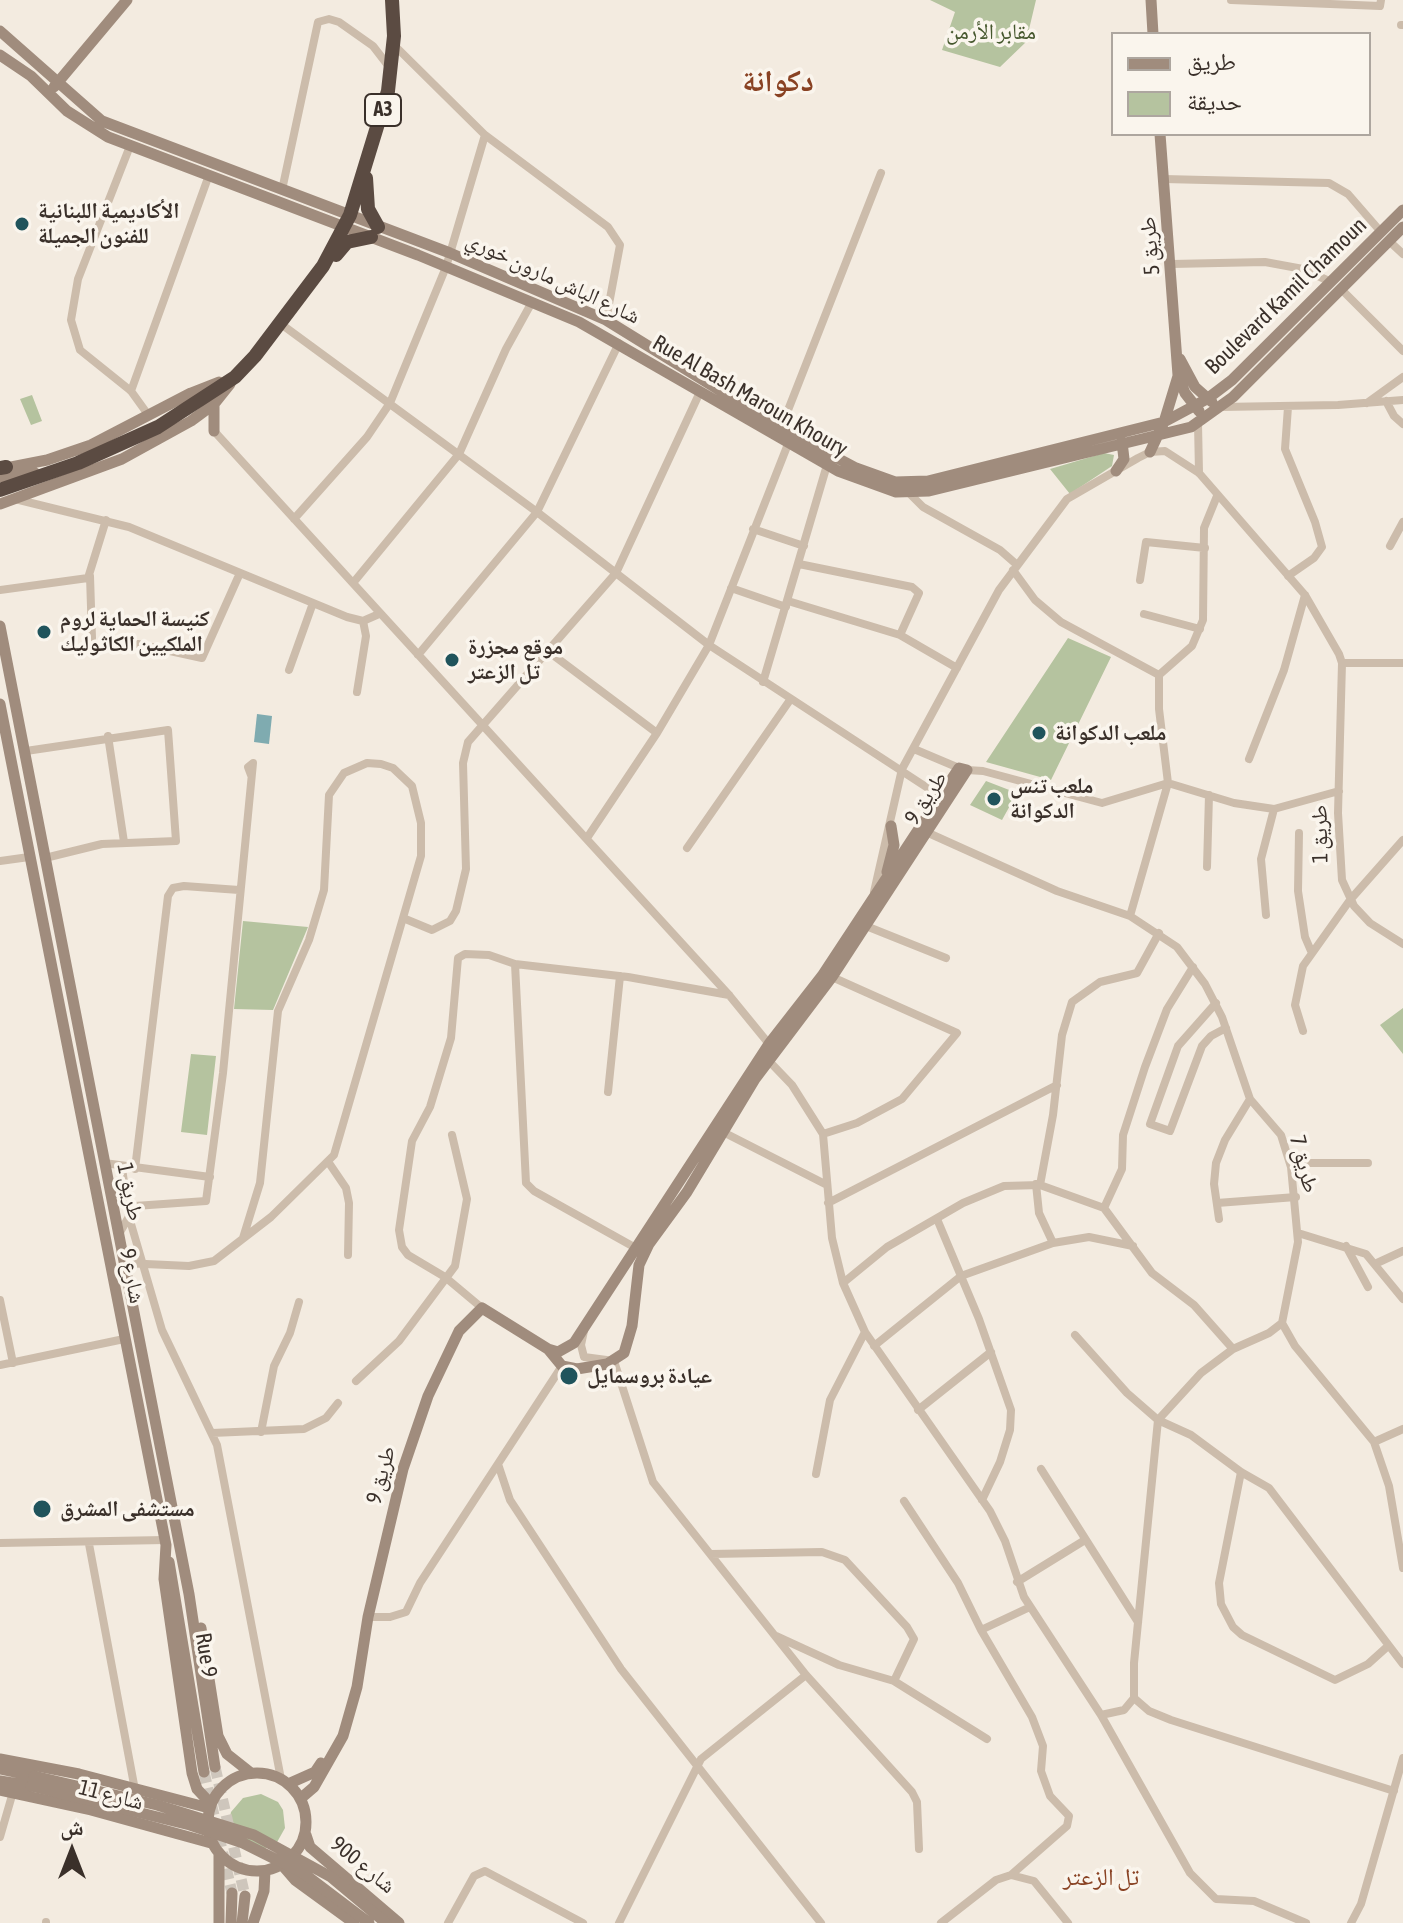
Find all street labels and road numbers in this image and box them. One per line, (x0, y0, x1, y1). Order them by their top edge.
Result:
road number: A3 (365, 94, 401, 126)
street label: Boulevard Kamil Chamoun (1200, 212, 1372, 380)
street label: طريق 5 (1134, 216, 1166, 276)
street label: شارع الباش مارون خوري (462, 226, 644, 330)
street label: Rue Al Bash Maroun Khoury (648, 329, 852, 463)
street label: 9 طريق (899, 766, 953, 830)
street label: طريق 1 (1306, 805, 1334, 863)
street label: 7 طريق (1284, 1132, 1324, 1196)
street label: طريق 1 (111, 1161, 149, 1223)
street label: شارع 9 (114, 1246, 150, 1306)
street label: طريق 9 (361, 1443, 401, 1507)
street label: Rue 9 (189, 1631, 223, 1679)
street label: شارع 11 (76, 1774, 146, 1816)
street label: شارع 900 (325, 1831, 401, 1899)

